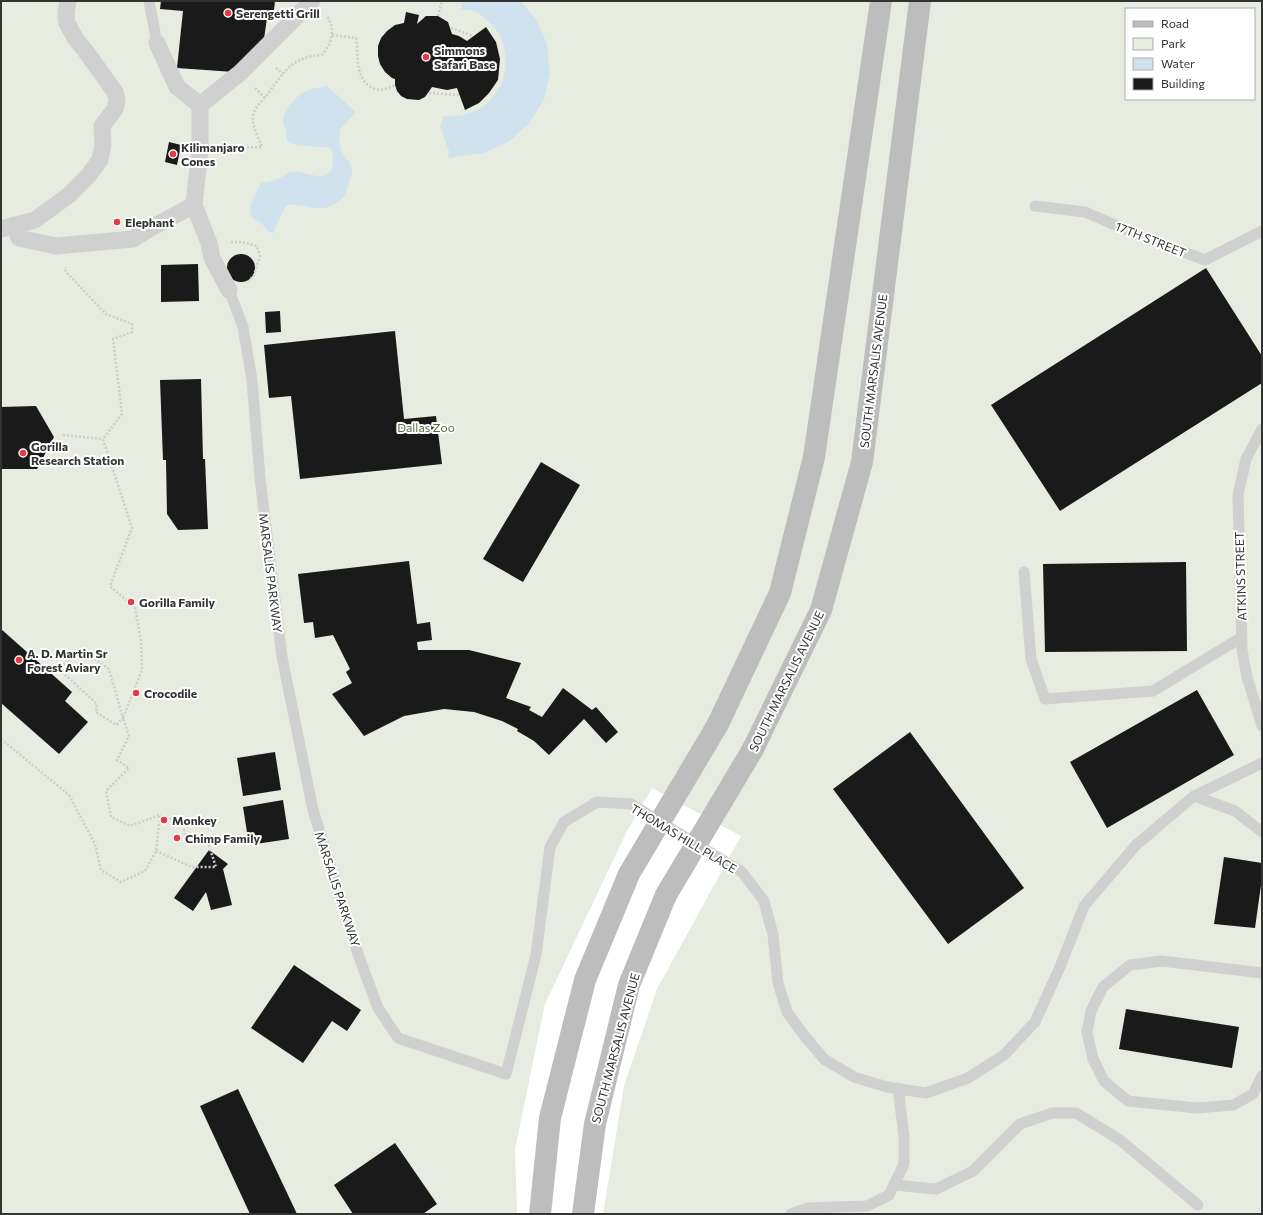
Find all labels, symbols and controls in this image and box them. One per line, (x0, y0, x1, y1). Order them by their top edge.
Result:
place label: Serengetti Grill (236, 6, 320, 20)
marker: Serengetti Grill (223, 8, 233, 18)
legend (1125, 8, 1255, 100)
text: Road (1161, 16, 1189, 30)
text: Park (1161, 36, 1187, 50)
place label: Simmons Safari Base (434, 43, 495, 71)
marker: Simmons Safari Base (421, 52, 431, 62)
text: Water (1161, 56, 1195, 70)
text: Building (1161, 76, 1205, 90)
place label: Kilimanjaro Cones (181, 140, 245, 168)
marker: Kilimanjaro Cones (168, 149, 178, 159)
place label: Elephant (125, 215, 174, 229)
marker: Elephant (112, 217, 122, 227)
street label: 17TH STREET (1114, 218, 1189, 260)
street label: SOUTH MARSALIS AVENUE (857, 293, 889, 449)
park label: Dallas Zoo (397, 420, 455, 434)
place label: Gorilla Research Station (31, 439, 124, 467)
marker: Gorilla Research Station (18, 448, 28, 458)
street label: MARSALIS PARKWAY (257, 512, 285, 634)
street label: ATKINS STREET (1231, 531, 1249, 621)
place label: Gorilla Family (139, 595, 215, 609)
marker: Gorilla Family (126, 597, 136, 607)
street label: SOUTH MARSALIS AVENUE (746, 608, 826, 754)
place label: A. D. Martin Sr Forest Aviary (27, 646, 108, 674)
marker: A. D. Martin Sr Forest Aviary (14, 655, 24, 665)
place label: Crocodile (144, 686, 197, 700)
marker: Crocodile (131, 688, 141, 698)
street label: THOMAS HILL PLACE (628, 801, 740, 875)
place label: Monkey (172, 813, 217, 827)
marker: Monkey (159, 815, 169, 825)
street label: MARSALIS PARKWAY (313, 830, 363, 949)
place label: Chimp Family (185, 831, 260, 845)
marker: Chimp Family (172, 833, 182, 843)
street label: SOUTH MARSALIS AVENUE (588, 971, 642, 1125)

